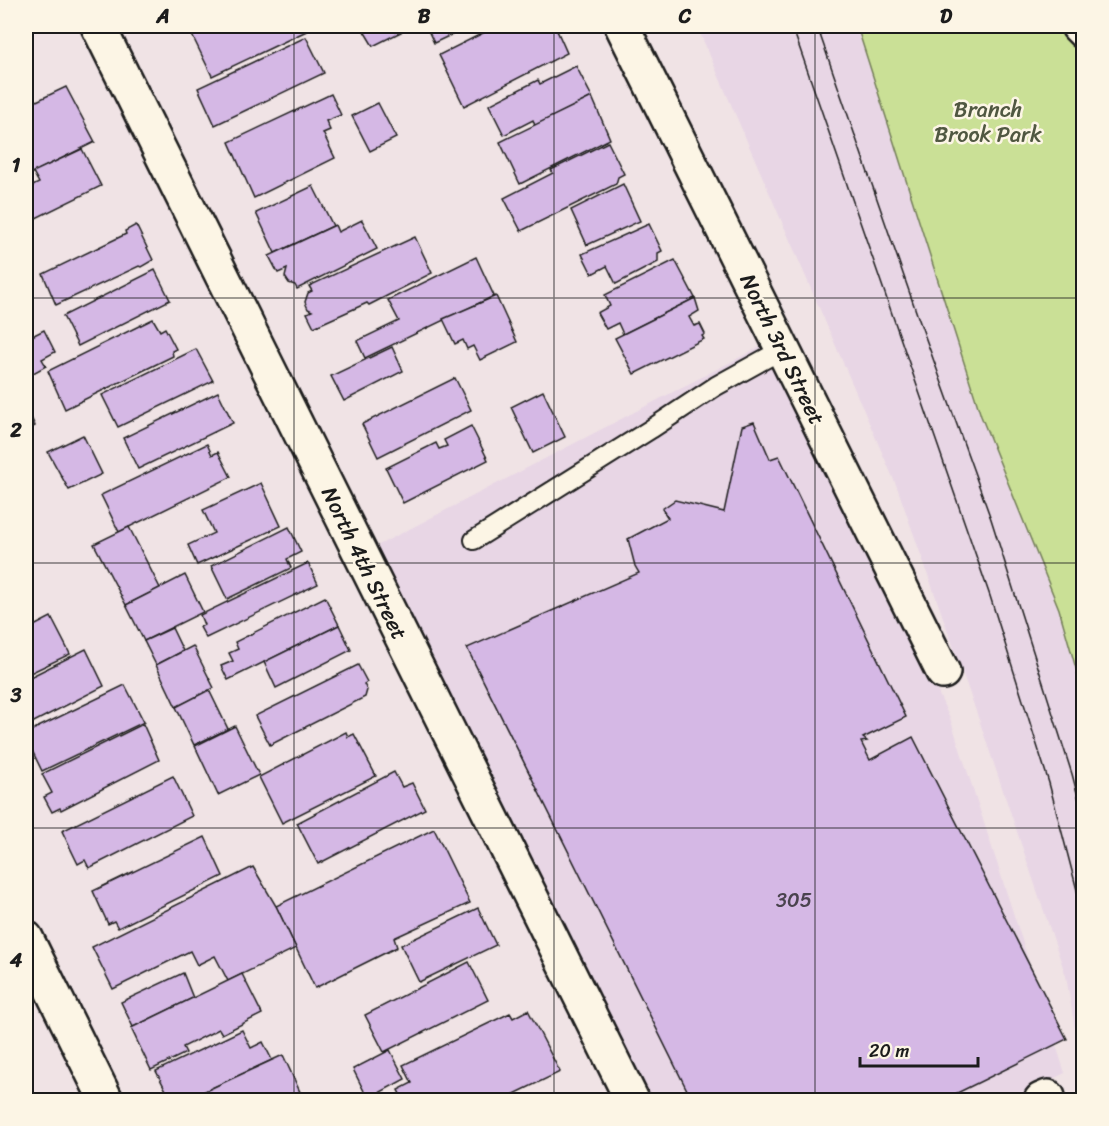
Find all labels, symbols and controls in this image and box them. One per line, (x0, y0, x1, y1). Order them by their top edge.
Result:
text: A (155, 0, 170, 34)
text: B (418, 0, 431, 34)
text: C (678, 0, 692, 34)
text: D (940, 0, 953, 34)
park label: Branch Brook Park (934, 90, 1042, 154)
text: 1 (12, 148, 21, 183)
street label: North 3rd Street (729, 267, 836, 432)
text: 2 (9, 413, 22, 448)
street label: North 4th Street (310, 480, 419, 647)
text: 3 (10, 678, 22, 713)
house number: 305 (776, 883, 812, 918)
text: 4 (9, 943, 23, 978)
scale bar (860, 1030, 978, 1068)
text: 20 m (869, 1035, 909, 1067)

